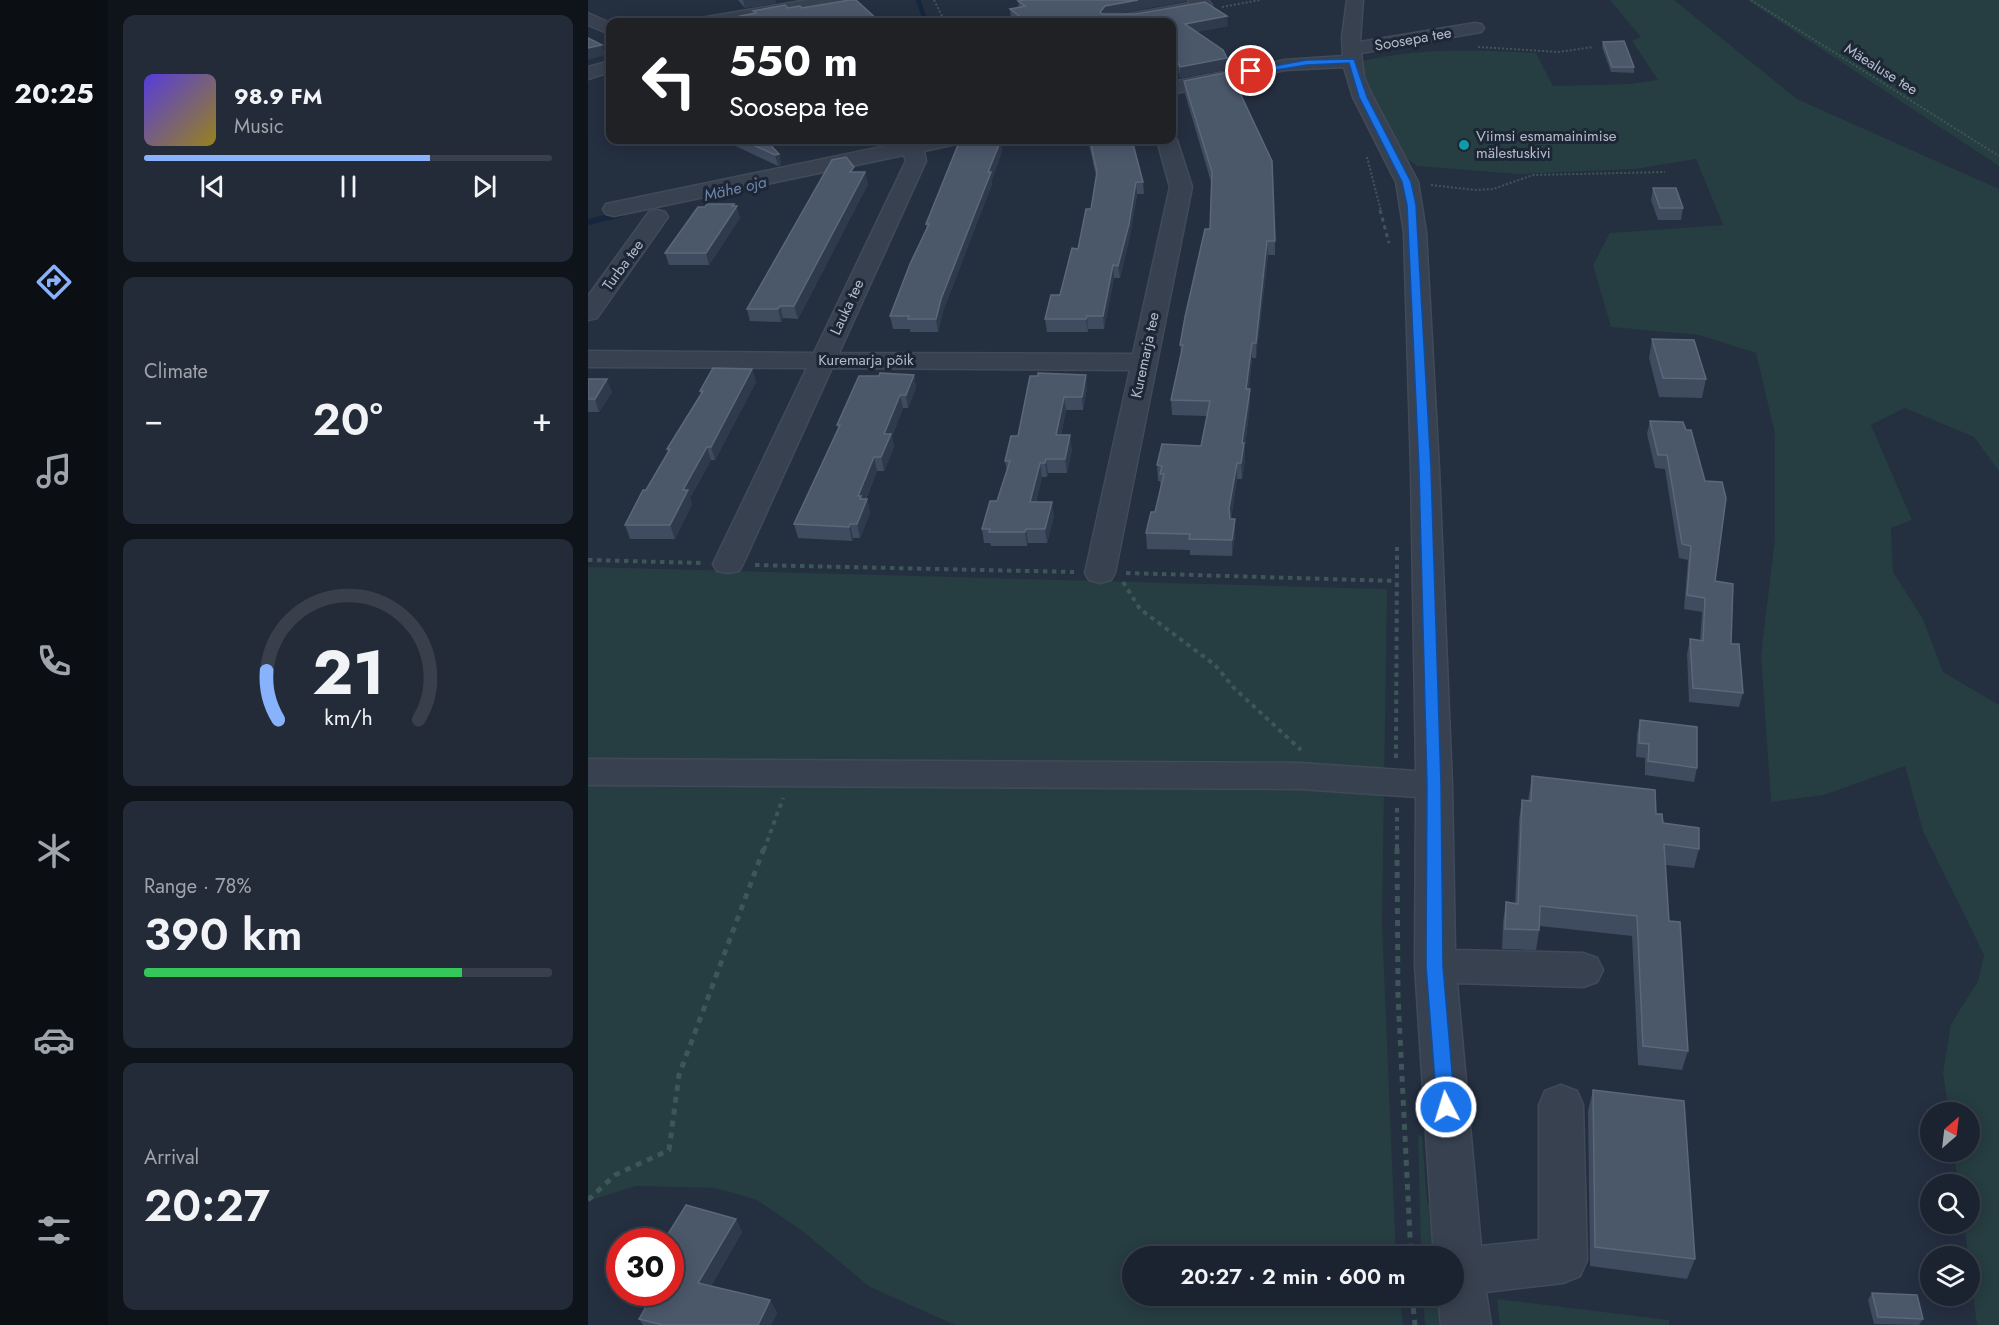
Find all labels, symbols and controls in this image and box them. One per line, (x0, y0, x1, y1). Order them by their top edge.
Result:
street label: Soosepa tee (1373, 21, 1453, 57)
text: 550 m (729, 31, 858, 92)
street label: Mäealuse tee (1840, 38, 1922, 100)
icon: left (630, 42, 708, 120)
pin (1225, 45, 1276, 96)
icon: arrive (1234, 54, 1267, 87)
text: 20:25 (14, 74, 94, 113)
text: 98.9 FM (234, 80, 322, 112)
text: Soosepa tee (729, 87, 869, 126)
text: Music (234, 112, 284, 141)
place label: Viimsi esmamainimise mälestuskivi (1476, 125, 1617, 164)
marker: Viimsi esmamainimise mälestuskivi (1457, 138, 1471, 152)
icon: previous (196, 170, 229, 203)
icon: pause (332, 170, 365, 203)
icon: next (468, 170, 501, 203)
water label: Mähe oja (702, 170, 769, 207)
street label: Turba tee (597, 235, 649, 295)
icon: directions (33, 261, 75, 303)
street label: Lauka tee (825, 275, 870, 338)
street label: Kuremarja tee (1125, 310, 1165, 400)
street label: Kuremarja põik (818, 349, 914, 371)
text: Climate (144, 357, 208, 386)
text: 20° (312, 387, 383, 452)
text: − (144, 396, 163, 443)
text: + (532, 396, 552, 443)
icon: music (33, 450, 75, 492)
text: 21 (312, 627, 384, 717)
icon: phone (33, 640, 75, 682)
text: km/h (324, 702, 372, 733)
icon: climate (33, 830, 75, 872)
text: Range · 78% (144, 872, 251, 901)
text: 390 km (144, 902, 303, 967)
icon: car (33, 1019, 75, 1061)
position arrow (1414, 1075, 1478, 1139)
north arrow (1920, 1102, 1980, 1162)
map controls (1920, 1102, 1980, 1306)
text: Arrival (144, 1143, 199, 1172)
text: 20:27 (144, 1173, 270, 1238)
button: search (1920, 1174, 1980, 1234)
icon: filters (33, 1209, 75, 1251)
speed limit sign: 30 (606, 1228, 684, 1306)
button: layers (1920, 1246, 1980, 1306)
text: 20:27 · 2 min · 600 m (1181, 1260, 1405, 1292)

